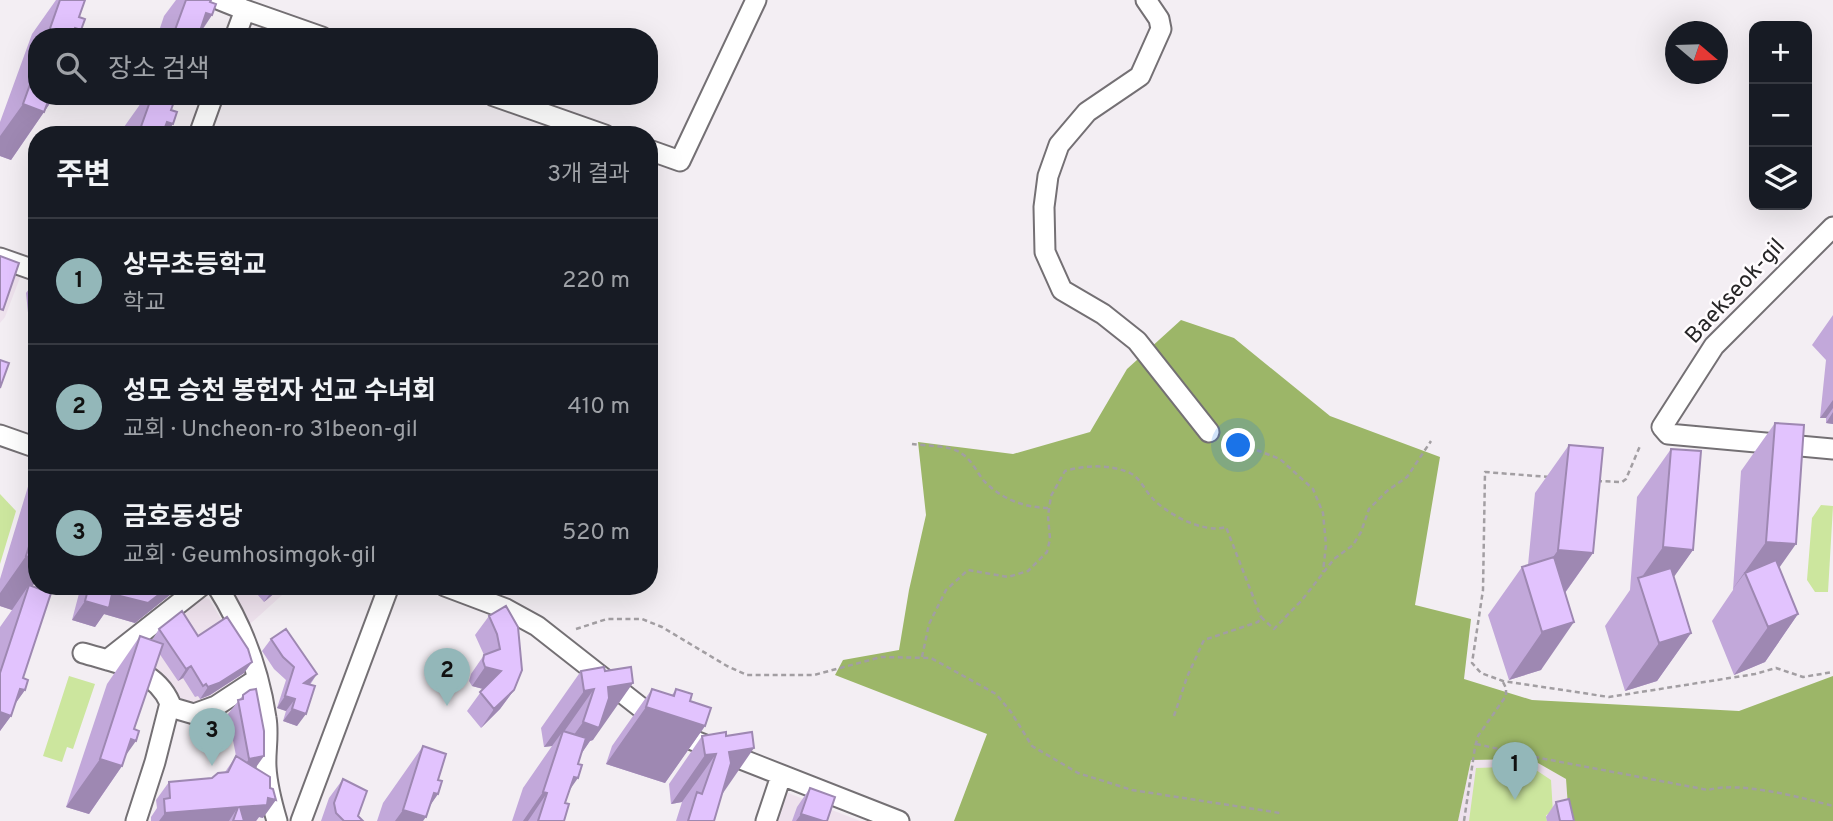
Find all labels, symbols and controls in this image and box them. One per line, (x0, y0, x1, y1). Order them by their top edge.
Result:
north arrow (1665, 21, 1728, 84)
map controls (1749, 21, 1812, 210)
button: + (1749, 21, 1812, 84)
search box (28, 28, 658, 105)
icon: search (52, 48, 90, 86)
text: 장소 검색 (108, 54, 210, 87)
button: − (1749, 84, 1812, 147)
button: layers (1749, 147, 1812, 210)
text: 주변 (56, 158, 111, 195)
text: 3개 결과 (547, 161, 630, 190)
street label: Baekseok-gil (1680, 233, 1792, 351)
text: 상무초등학교 (123, 250, 267, 283)
text: 1 (74, 267, 84, 296)
text: 220 m (562, 267, 630, 296)
text: 학교 (123, 290, 165, 319)
text: 성모 승천 봉헌자 선교 수녀회 (123, 376, 436, 409)
text: 2 (72, 393, 86, 422)
text: 410 m (567, 393, 630, 422)
text: 교회 · Uncheon-ro 31beon-gil (123, 416, 418, 445)
your location (1221, 428, 1255, 462)
text: 금호동성당 (123, 502, 243, 535)
text: 3 (72, 519, 86, 548)
text: 520 m (562, 519, 630, 548)
text: 교회 · Geumhosimgok-gil (123, 542, 376, 571)
pin: 2 (424, 648, 470, 706)
pin: 3 (189, 708, 235, 766)
pin: 1 (1492, 742, 1538, 800)

